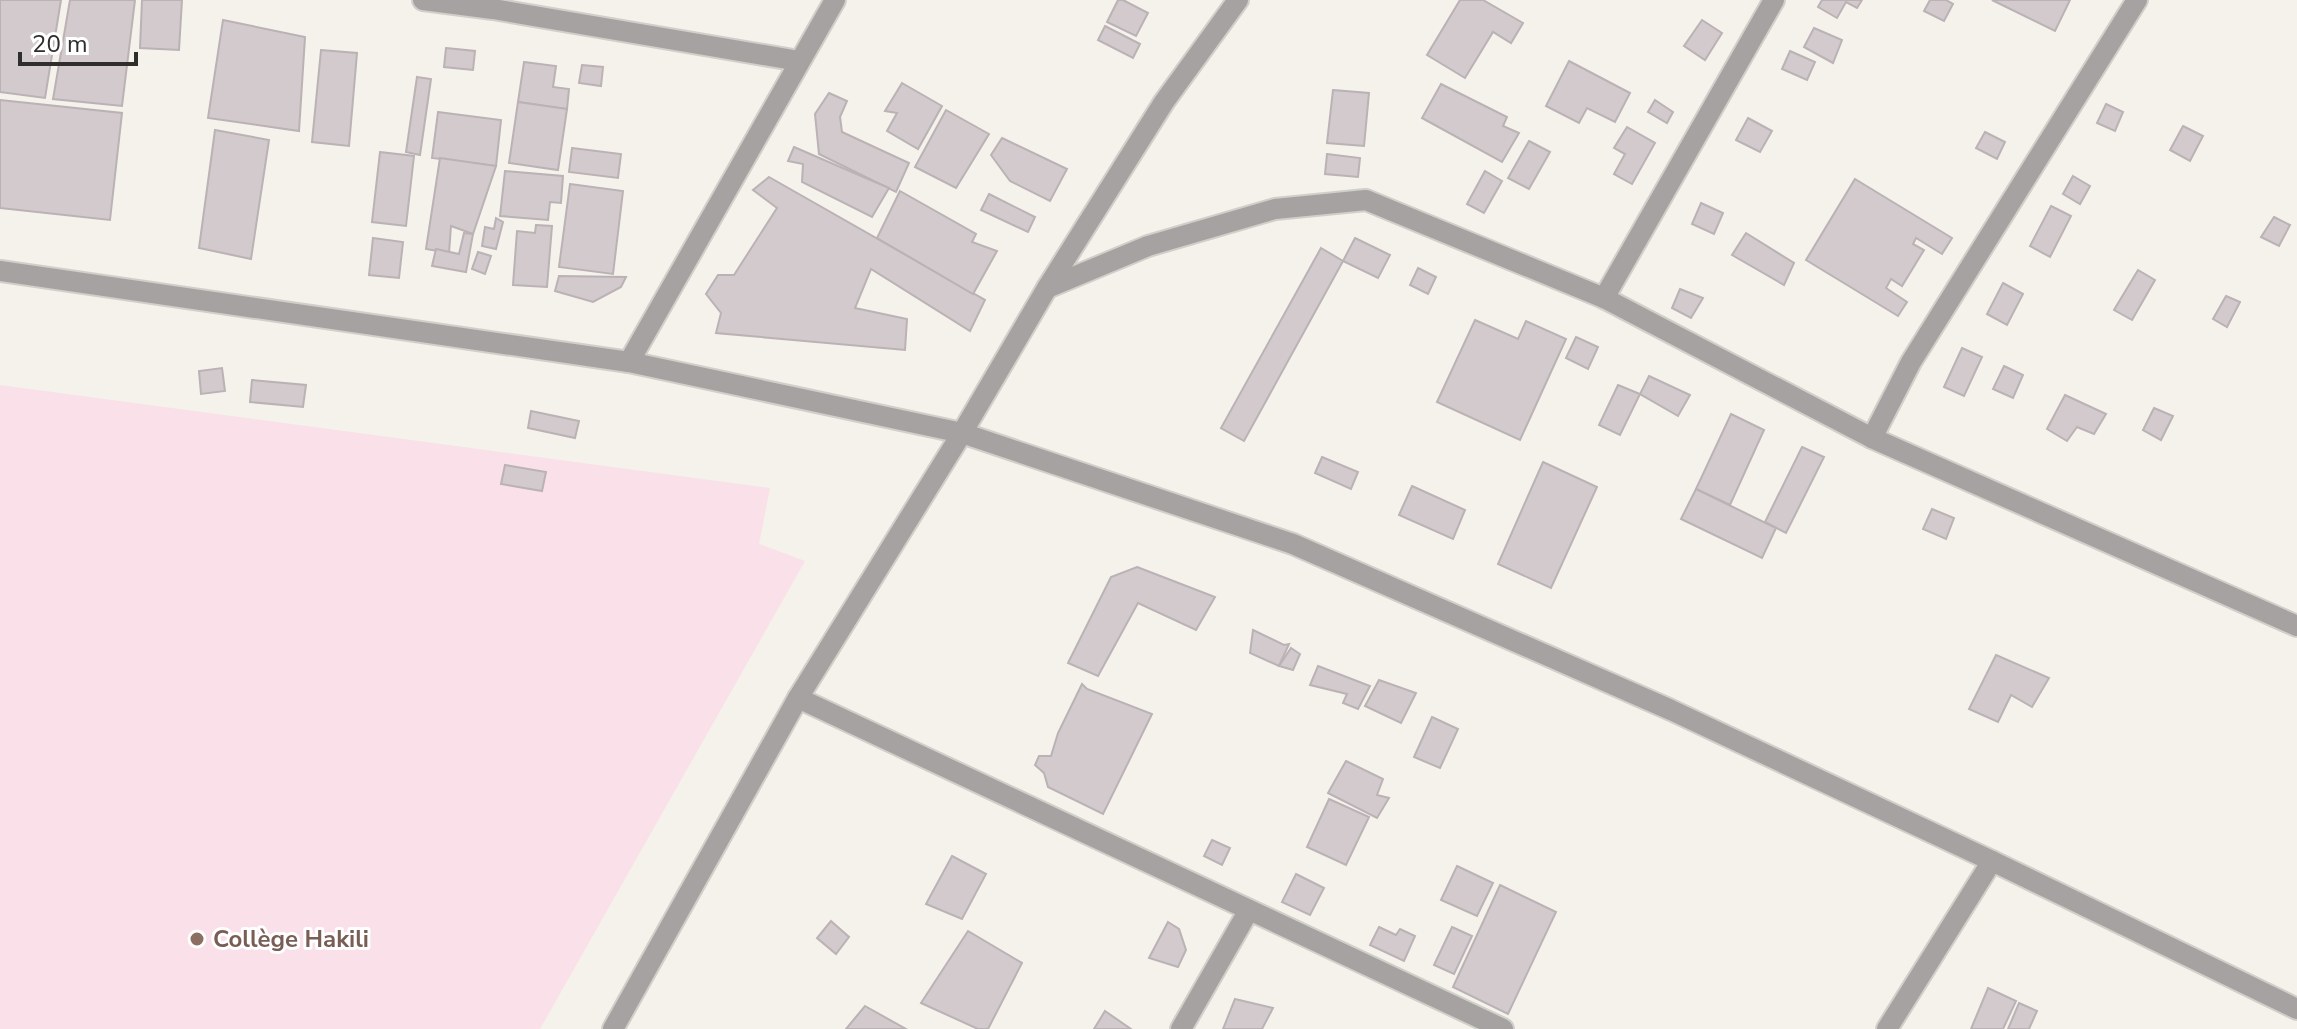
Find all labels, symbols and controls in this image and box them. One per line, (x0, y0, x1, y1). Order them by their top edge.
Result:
scale bar (20, 16, 136, 66)
text: 20 m (32, 28, 88, 60)
place label: Collège Hakili (213, 923, 369, 955)
marker: Collège Hakili (188, 930, 206, 948)

